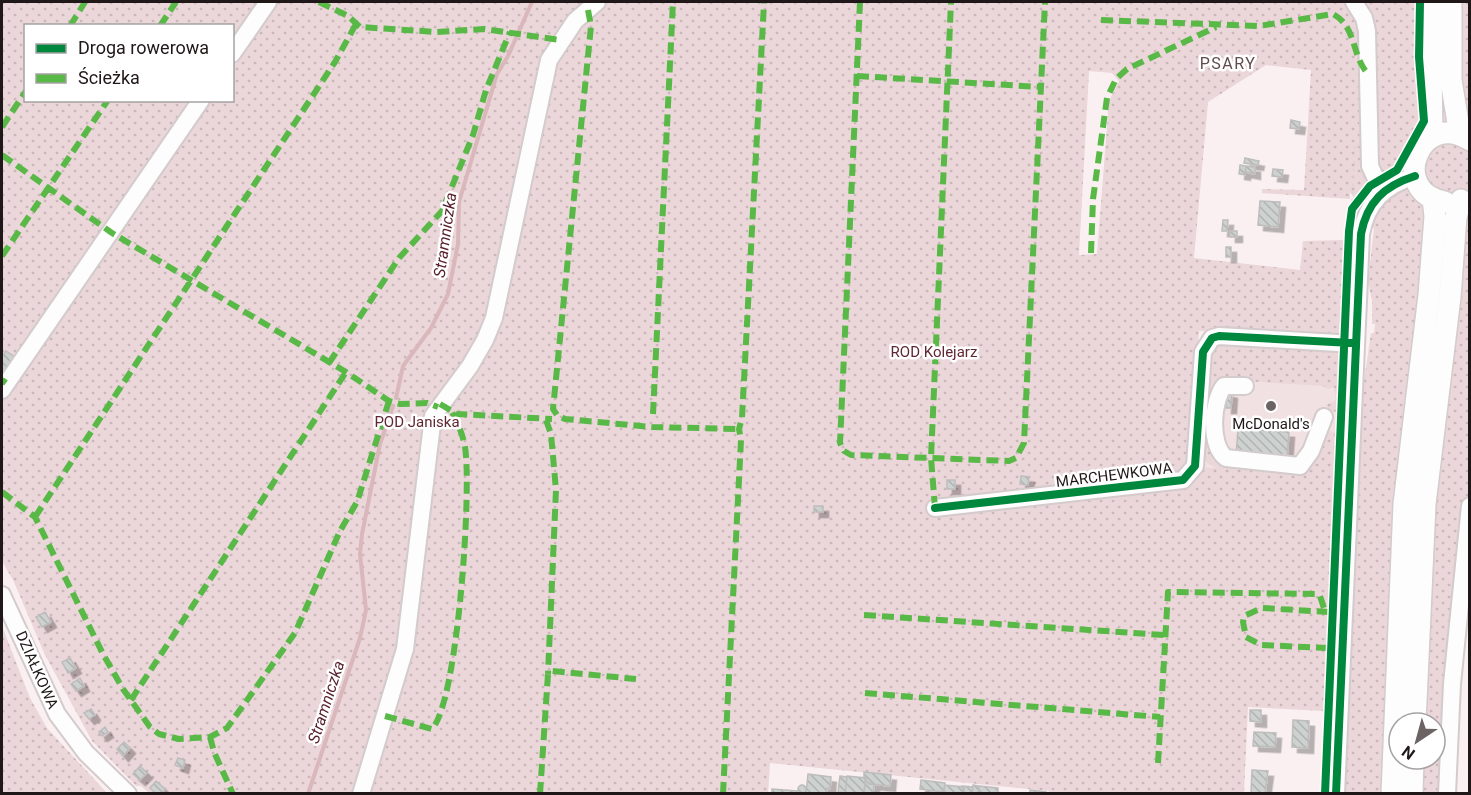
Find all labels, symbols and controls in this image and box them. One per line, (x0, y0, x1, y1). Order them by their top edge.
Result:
legend (24, 24, 234, 102)
text: Droga rowerowa (78, 37, 209, 58)
district label: PSARY (1200, 54, 1256, 73)
text: Ścieżka (78, 67, 140, 88)
water label: Stramniczka (430, 191, 460, 279)
park label: ROD Kolejarz (891, 343, 977, 361)
marker: McDonald's (1264, 399, 1278, 413)
park label: POD Janiska (374, 413, 460, 431)
place label: McDonald's (1232, 415, 1310, 433)
street label: MARCHEWKOWA (1055, 459, 1173, 491)
street label: DZIAŁKOWA (12, 628, 62, 712)
water label: Stramniczka (304, 658, 348, 746)
north arrow (1387, 711, 1447, 771)
text: N (1398, 742, 1419, 764)

